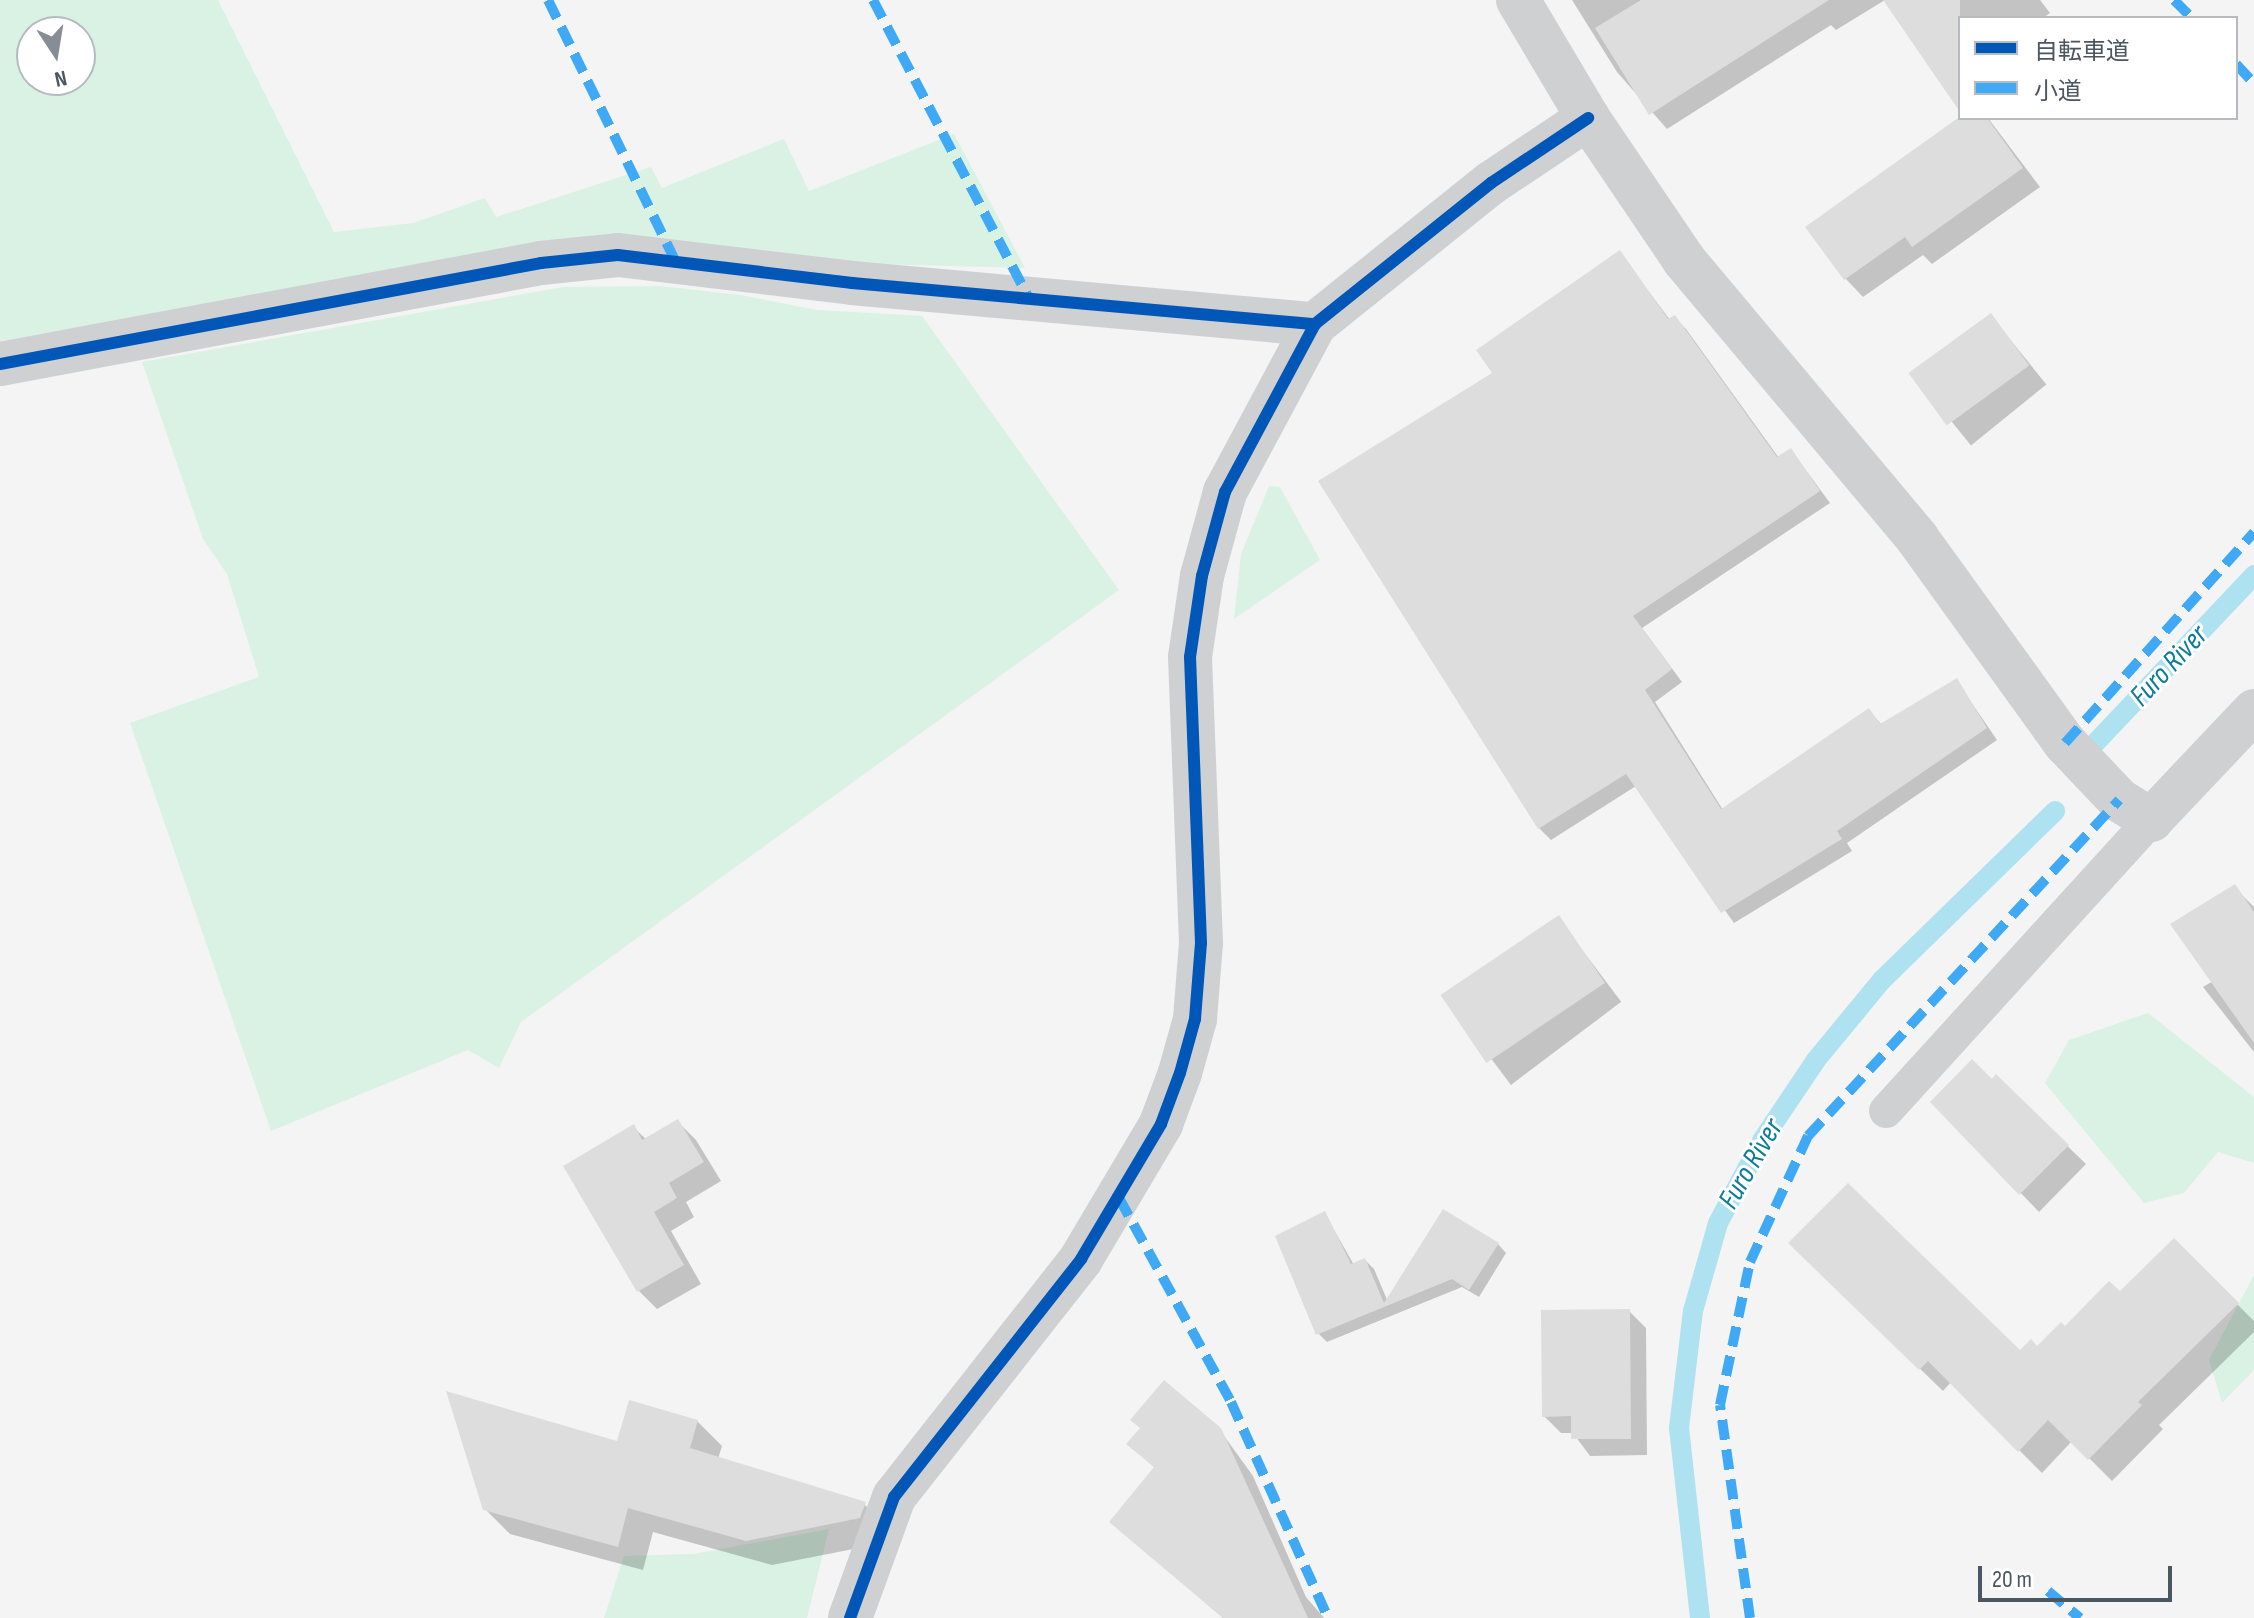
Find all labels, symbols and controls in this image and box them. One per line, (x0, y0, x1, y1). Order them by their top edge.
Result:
north arrow (16, 16, 96, 96)
legend (1958, 16, 2238, 120)
text: 自転車道 (2034, 37, 2130, 66)
text: N (52, 64, 69, 92)
text: 小道 (2034, 77, 2082, 106)
water label: Furo River (2122, 618, 2216, 714)
water label: Furo River (1711, 1113, 1791, 1215)
scale bar (1982, 1550, 2176, 1600)
text: 20 m (1992, 1565, 2032, 1594)

